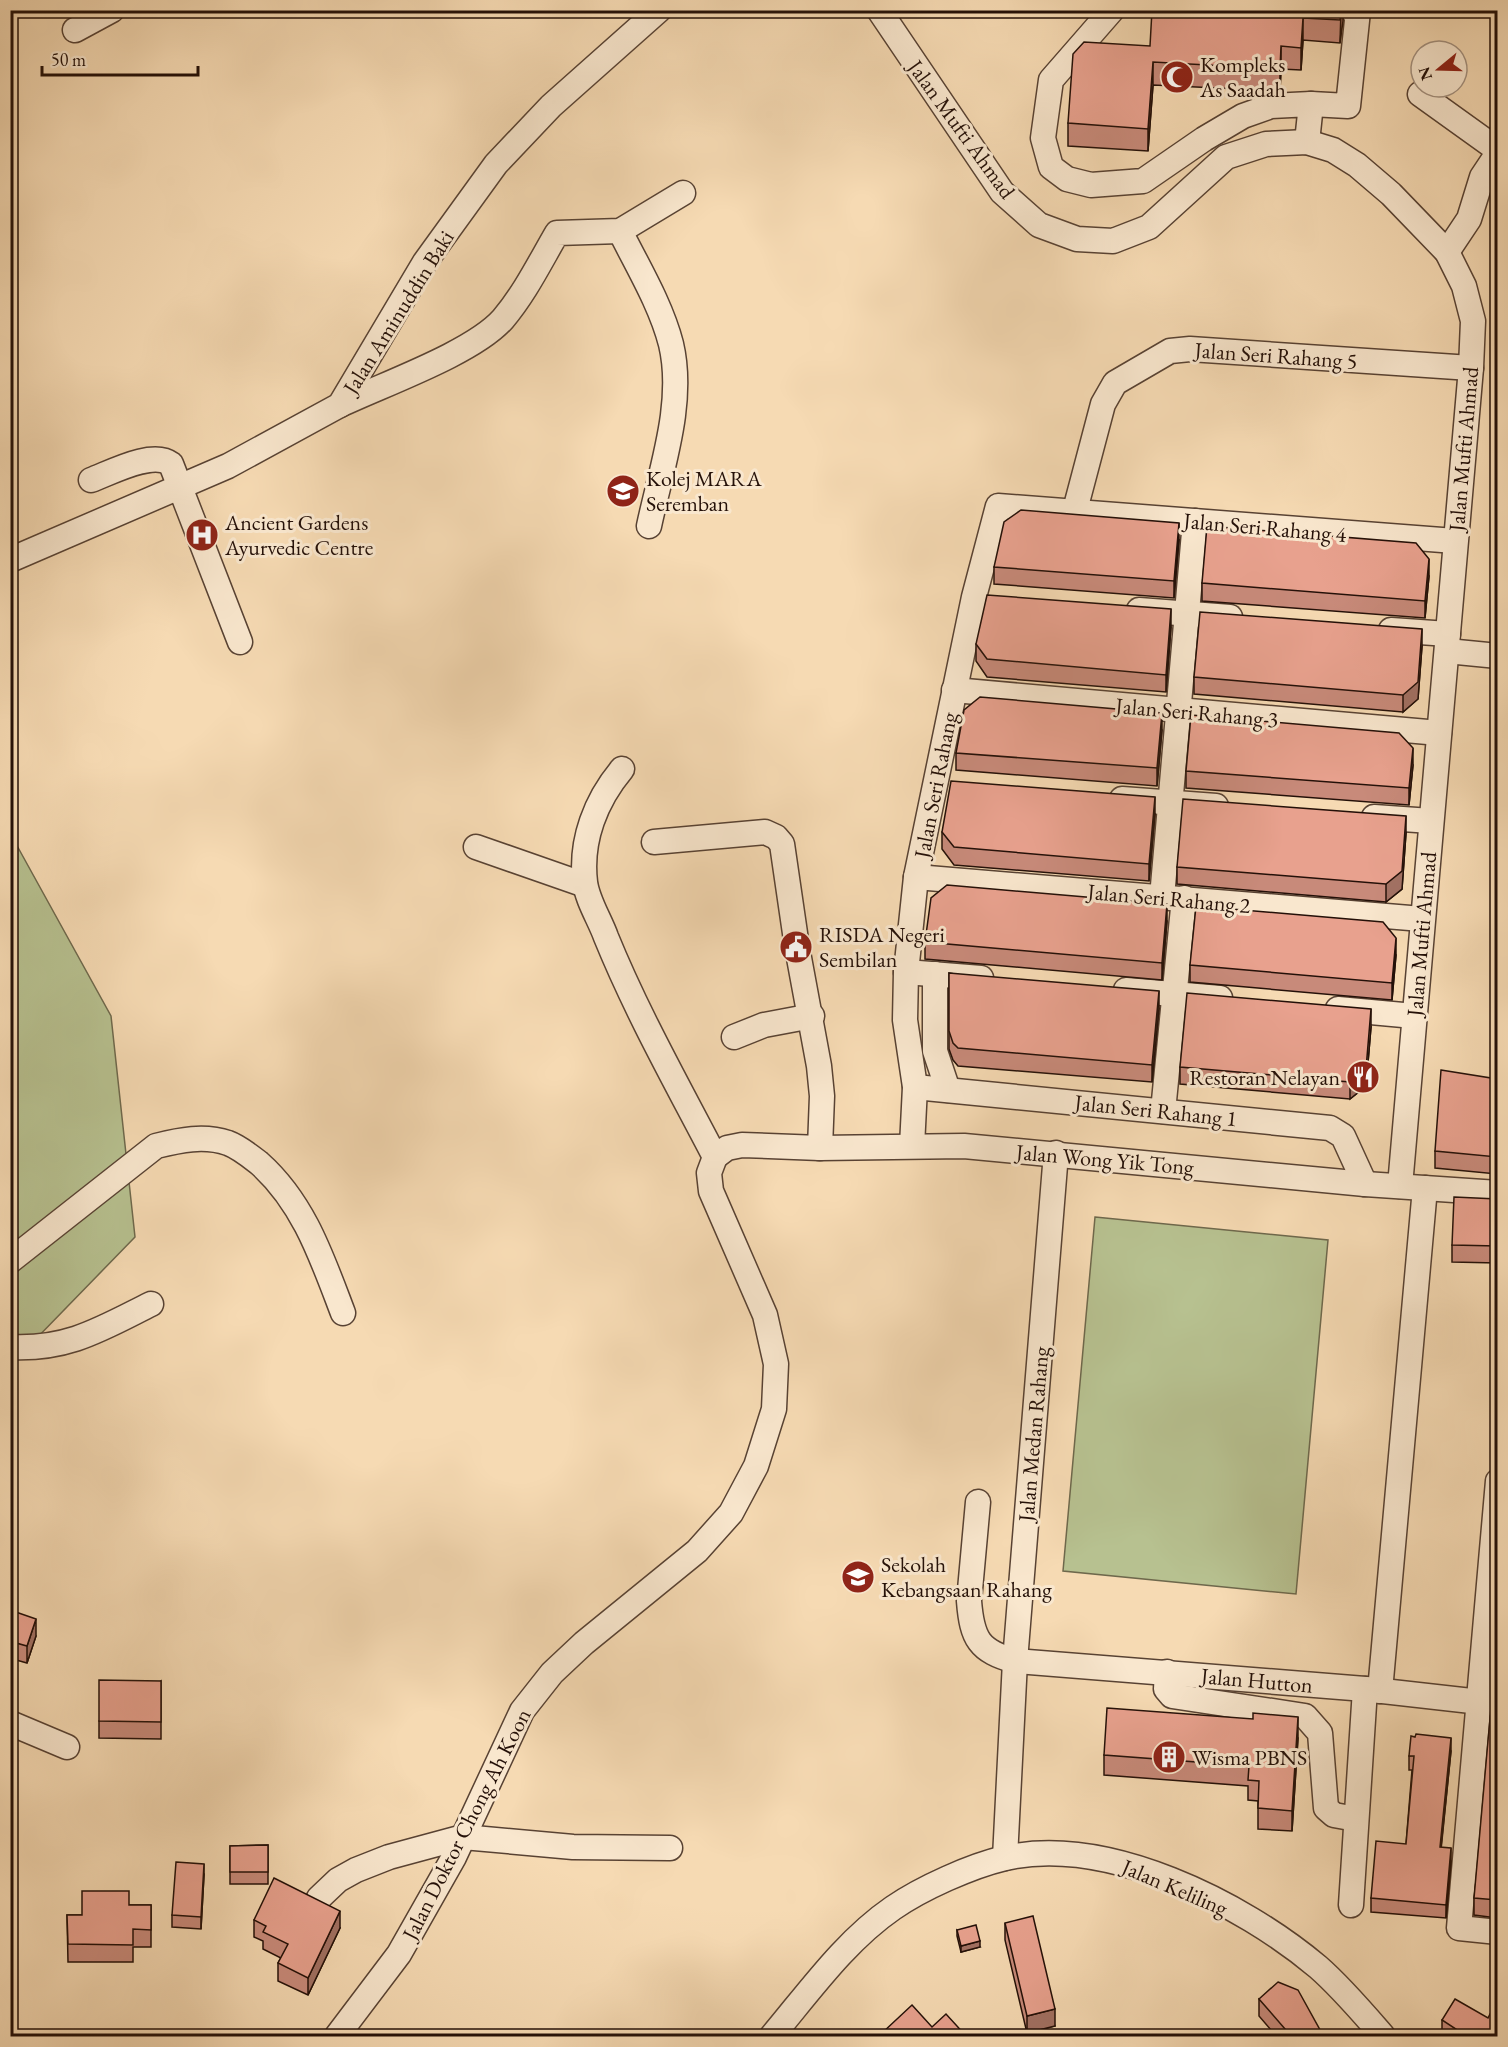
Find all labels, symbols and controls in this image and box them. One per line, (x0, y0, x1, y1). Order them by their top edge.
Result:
scale bar (42, 39, 198, 77)
north arrow (1409, 39, 1469, 99)
text: 50 m (51, 48, 86, 71)
place label: Kompleks As Saadah (1199, 50, 1286, 104)
street label: Jalan Mufti Ahmad (900, 52, 1022, 205)
mosque icon: Kompleks As Saadah (1159, 59, 1195, 95)
text: N (1413, 64, 1437, 83)
street label: Jalan Aminuddin Baki (335, 225, 461, 402)
street label: Jalan Seri Rahang 5 (1192, 335, 1358, 376)
street label: Jalan Mufti Ahmad (1442, 365, 1485, 535)
place label: Kolej MARA Seremban (646, 464, 762, 518)
school or university icon: Kolej MARA Seremban (605, 473, 641, 509)
street label: Jalan Seri Rahang 4 (1181, 506, 1348, 549)
place label: Ancient Gardens Ayurvedic Centre (224, 508, 374, 562)
hospital icon: Ancient Gardens Ayurvedic Centre (184, 517, 220, 553)
street label: Jalan Seri Rahang 3 (1113, 691, 1279, 734)
street label: Jalan Seri Rahang (907, 709, 964, 862)
street label: Jalan Mufti Ahmad (1400, 850, 1443, 1020)
street label: Jalan Seri Rahang 2 (1085, 877, 1252, 920)
place label: RISDA Negeri Sembilan (819, 920, 945, 974)
public building icon: RISDA Negeri Sembilan (778, 929, 814, 965)
restaurant icon: Restoran Nelayan (1345, 1059, 1381, 1095)
place label: Restoran Nelayan (1189, 1063, 1340, 1092)
street label: Jalan Seri Rahang 1 (1071, 1087, 1239, 1133)
street label: Jalan Wong Yik Tong (1013, 1137, 1195, 1182)
street label: Jalan Medan Rahang (1011, 1345, 1056, 1525)
place label: Sekolah Kebangsaan Rahang (881, 1550, 1052, 1604)
school or university icon: Sekolah Kebangsaan Rahang (840, 1559, 876, 1595)
street label: Jalan Hutton (1198, 1661, 1314, 1700)
street label: Jalan Doktor Chong Ah Koon (394, 1703, 538, 1947)
building icon: Wisma PBNS (1151, 1739, 1187, 1775)
place label: Wisma PBNS (1192, 1743, 1307, 1772)
street label: Jalan Keliling (1116, 1851, 1233, 1923)

